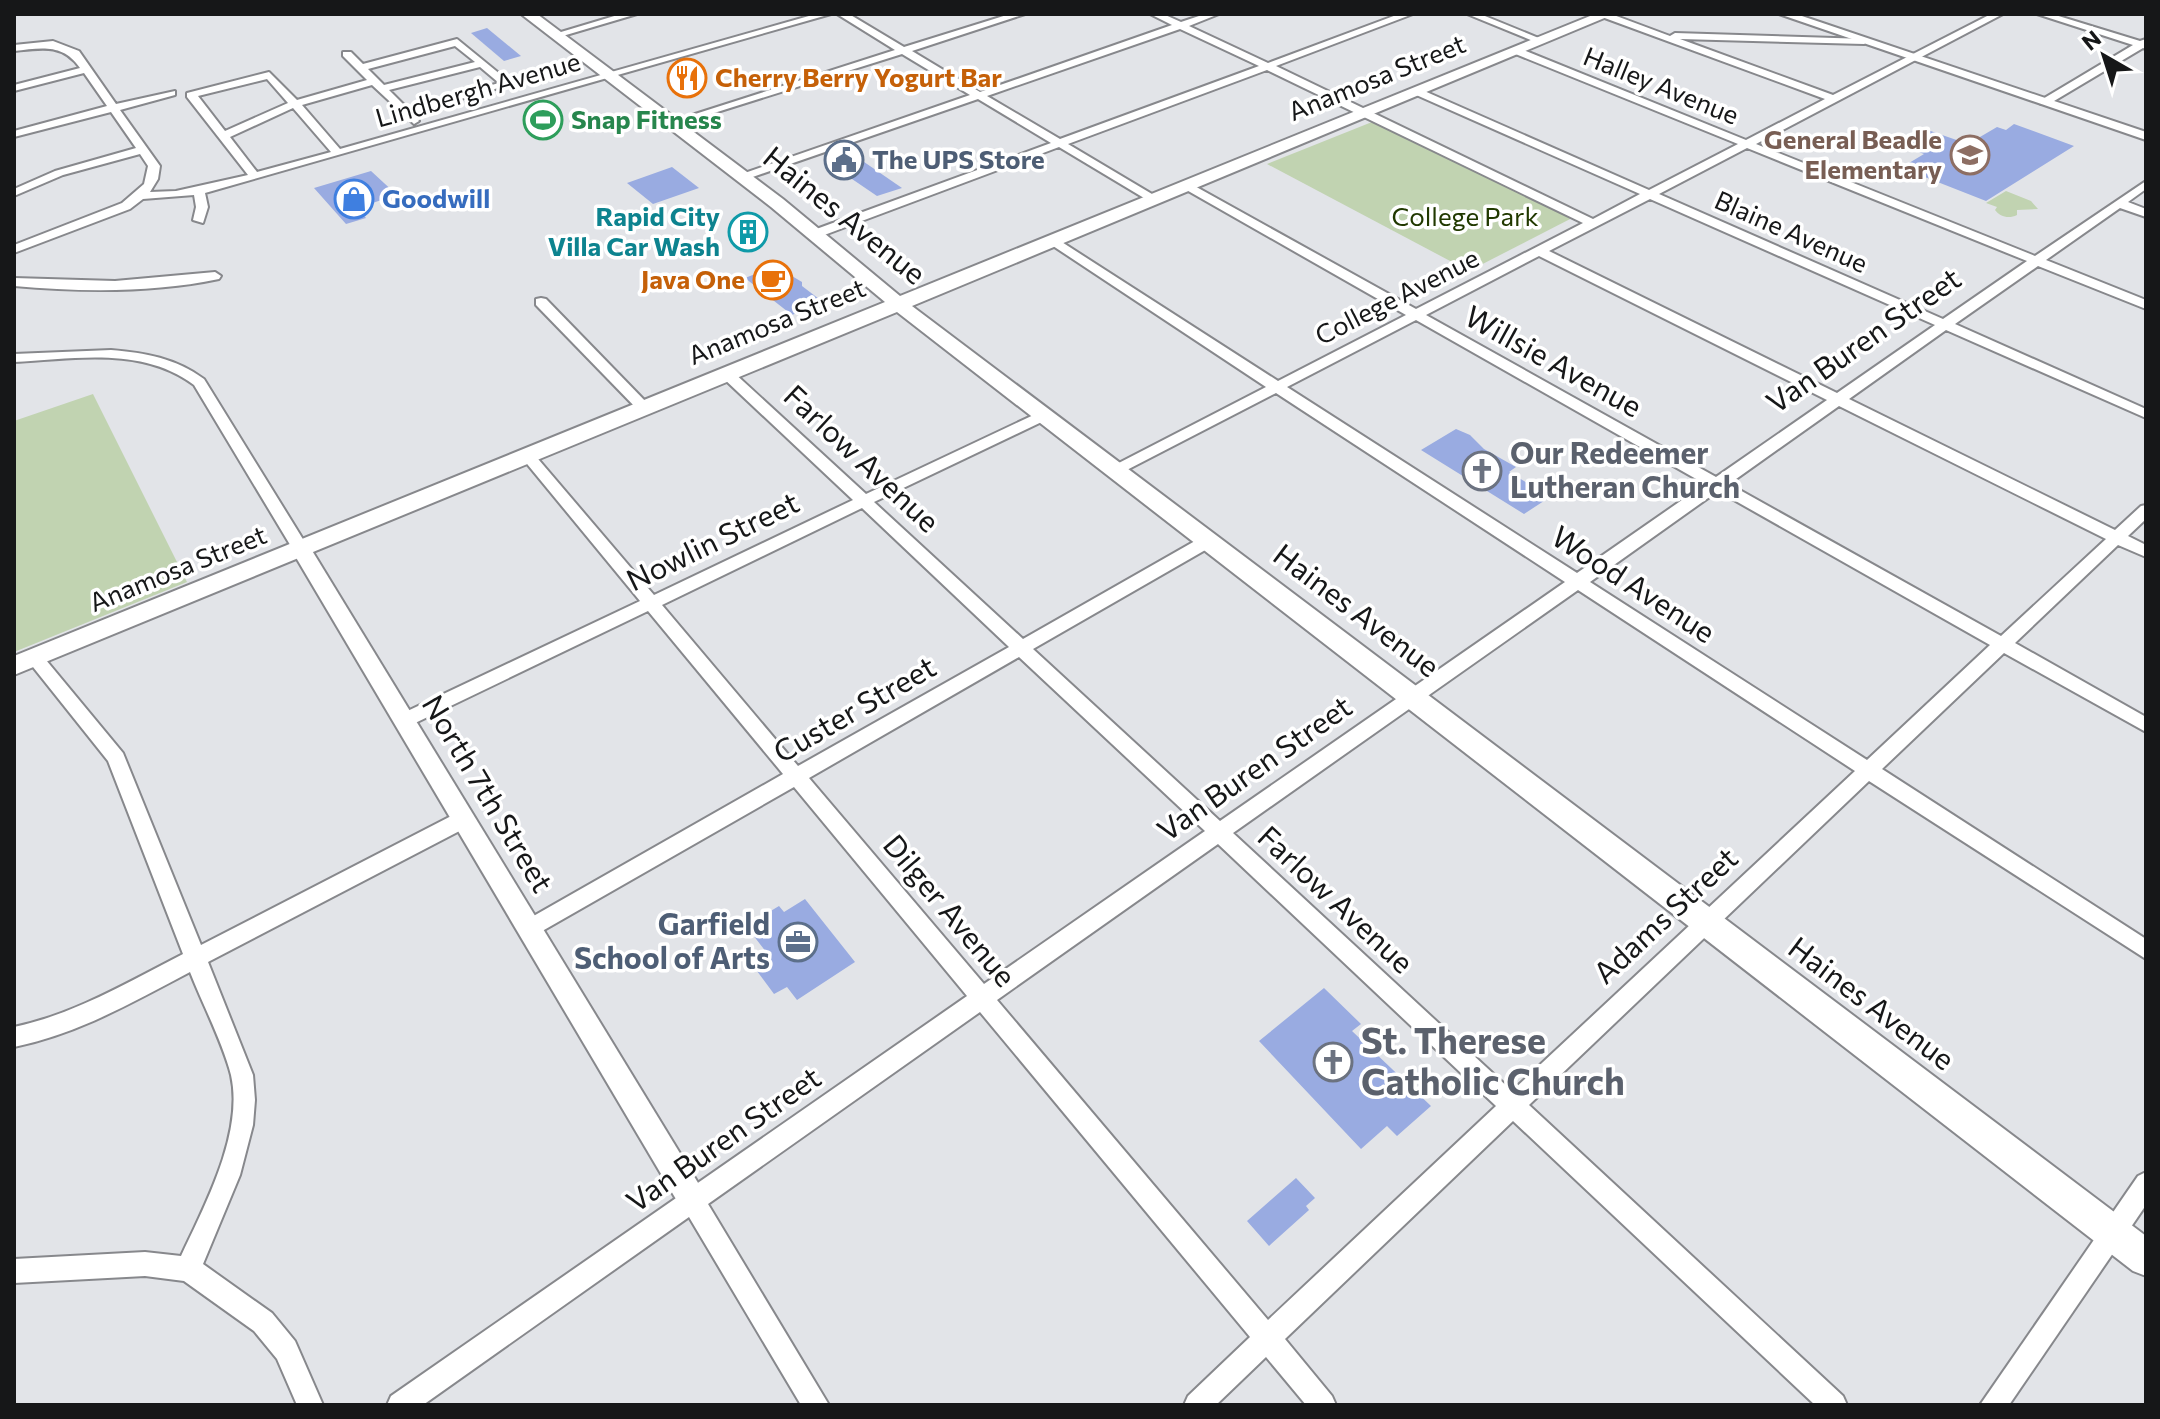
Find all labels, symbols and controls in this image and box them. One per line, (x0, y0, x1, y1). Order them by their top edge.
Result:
north arrow (2064, 16, 2144, 96)
text: N (2076, 24, 2106, 56)
street label: Anamosa Street (1283, 27, 1470, 126)
street label: Halley Avenue (1579, 39, 1744, 130)
street label: Lindbergh Avenue (372, 44, 584, 133)
restaurant icon: Cherry Berry Yogurt Bar (666, 57, 708, 99)
place label: Cherry Berry Yogurt Bar (715, 61, 1002, 92)
sports icon: Snap Fitness (522, 99, 564, 141)
place label: Snap Fitness (571, 103, 722, 134)
place label: General Beadle Elementary (1764, 123, 1942, 184)
school or university icon: General Beadle Elementary (1949, 134, 1991, 176)
street label: Haines Avenue (757, 137, 934, 291)
public building icon: The UPS Store (823, 139, 865, 181)
place label: The UPS Store (872, 143, 1045, 174)
shop icon: Goodwill (333, 178, 375, 220)
place label: Goodwill (382, 182, 490, 213)
street label: Blaine Avenue (1710, 183, 1873, 278)
place label: Rapid City Villa Car Wash (548, 200, 720, 261)
park label: College Park (1391, 200, 1539, 231)
building icon: Rapid City Villa Car Wash (727, 211, 769, 253)
street label: College Avenue (1309, 241, 1483, 350)
street label: Van Buren Street (1758, 258, 1967, 420)
cafe icon: Java One (752, 259, 794, 301)
place label: Java One (641, 263, 745, 294)
street label: Anamosa Street (683, 271, 870, 370)
street label: Willsie Avenue (1459, 296, 1649, 424)
street label: Farlow Avenue (777, 376, 948, 539)
place label: Our Redeemer Lutheran Church (1510, 433, 1740, 504)
church icon: Our Redeemer Lutheran Church (1461, 450, 1503, 492)
street label: Nowlin Street (620, 482, 804, 597)
street label: Wood Avenue (1546, 516, 1723, 649)
street label: Anamosa Street (84, 518, 271, 617)
street label: Haines Avenue (1267, 535, 1448, 683)
street label: Custer Street (766, 646, 942, 769)
street label: Van Buren Street (1149, 686, 1358, 848)
street label: North 7th Street (416, 687, 563, 898)
street label: Farlow Avenue (1251, 817, 1422, 980)
street label: Dilger Avenue (877, 826, 1025, 993)
street label: Adams Street (1585, 838, 1744, 990)
place label: Garfield School of Arts (574, 904, 770, 975)
office icon: Garfield School of Arts (777, 921, 819, 963)
street label: Haines Avenue (1782, 928, 1963, 1076)
place label: St. Therese Catholic Church (1361, 1017, 1625, 1102)
church icon: St. Therese Catholic Church (1312, 1041, 1354, 1083)
street label: Van Buren Street (618, 1057, 827, 1219)

